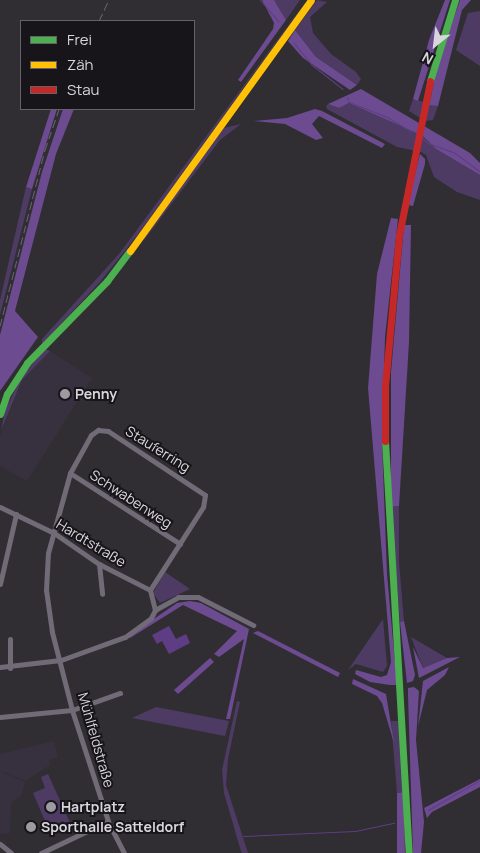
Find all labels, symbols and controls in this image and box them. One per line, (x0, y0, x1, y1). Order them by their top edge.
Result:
legend (20, 20, 195, 110)
north arrow (410, 20, 460, 70)
text: Frei (67, 29, 92, 50)
text: N (418, 48, 436, 69)
text: Zäh (67, 54, 93, 75)
text: Stau (67, 79, 100, 100)
place label: Penny (75, 386, 117, 402)
marker: Penny (59, 388, 71, 400)
street label: Stauferring (123, 422, 193, 476)
street label: Schwabenweg (87, 466, 175, 532)
street label: Hardtstraße (53, 516, 129, 570)
street label: Mühlfeldstraße (74, 691, 118, 789)
place label: Hartplatz (61, 799, 125, 815)
marker: Hartplatz (45, 801, 57, 813)
place label: Sporthalle Satteldorf (41, 819, 184, 835)
marker: Sporthalle Satteldorf (25, 821, 37, 833)

